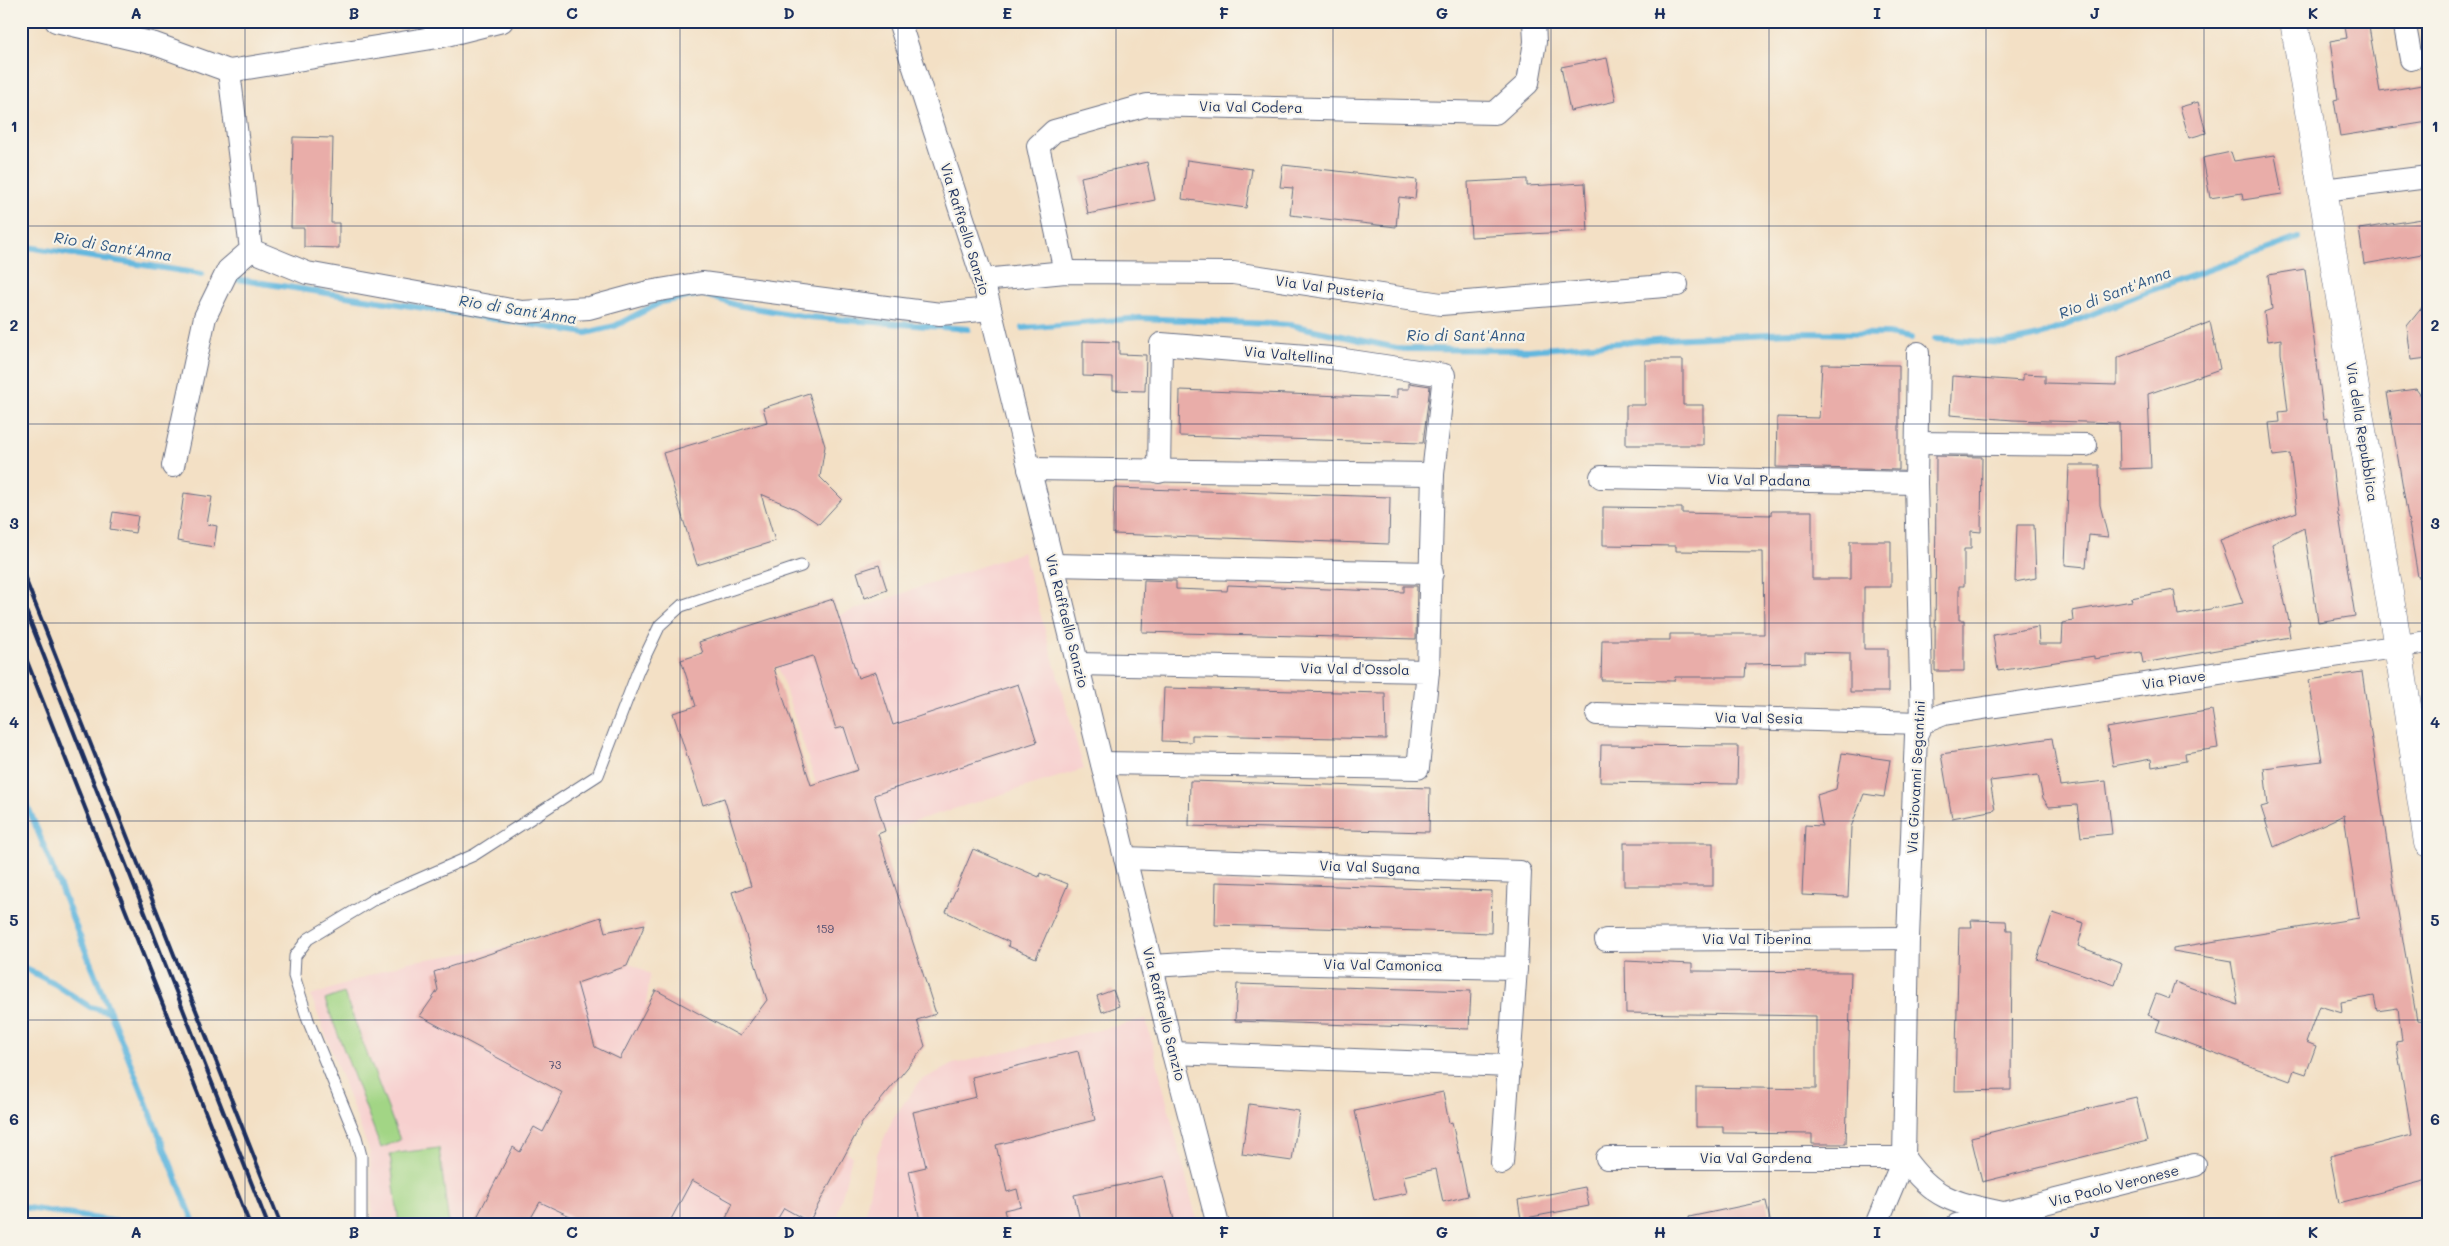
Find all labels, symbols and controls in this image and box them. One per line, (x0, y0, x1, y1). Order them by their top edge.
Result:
text: A (130, 2, 142, 23)
text: B (349, 2, 359, 23)
text: C (566, 2, 578, 23)
text: D (783, 2, 795, 23)
text: E (1002, 2, 1012, 23)
text: F (1219, 2, 1229, 23)
text: G (1436, 2, 1448, 23)
text: H (1654, 2, 1666, 23)
text: I (1873, 2, 1881, 23)
text: J (2090, 2, 2100, 23)
text: K (2308, 2, 2318, 23)
street label: Via Val Codera (1199, 96, 1303, 117)
text: 1 (10, 115, 18, 136)
text: 1 (2431, 115, 2439, 136)
street label: Via Raffaello Sanzio (936, 161, 995, 297)
water label: Rio di Sant'Anna (53, 227, 174, 265)
water label: Rio di Sant'Anna (2055, 261, 2174, 323)
street label: Via Val Pusteria (1274, 270, 1386, 305)
water label: Rio di Sant'Anna (458, 290, 579, 328)
text: 2 (10, 314, 19, 335)
text: 2 (2431, 314, 2440, 335)
water label: Rio di Sant'Anna (1406, 325, 1526, 345)
street label: Via Valtellina (1243, 341, 1335, 368)
street label: Via della Repubblica (2342, 361, 2383, 503)
street label: Via Val Padana (1707, 469, 1811, 490)
text: 3 (9, 512, 19, 533)
text: 3 (2430, 512, 2440, 533)
street label: Via Raffaello Sanzio (1042, 552, 1093, 690)
street label: Via Val d'Ossola (1300, 658, 1410, 679)
street label: Via Piave (2141, 666, 2207, 693)
street label: Via Giovanni Segantini (1902, 700, 1929, 854)
street label: Via Val Sesia (1715, 707, 1803, 728)
text: 4 (9, 711, 19, 732)
text: 4 (2430, 711, 2440, 732)
street label: Via Val Sugana (1319, 855, 1421, 878)
text: 5 (9, 909, 19, 930)
text: 5 (2430, 909, 2440, 930)
house number: 159 (816, 921, 834, 936)
street label: Via Val Tiberina (1702, 929, 1812, 948)
street label: Via Raffaello Sanzio (1139, 945, 1190, 1083)
street label: Via Val Camonica (1323, 954, 1443, 975)
house number: 73 (549, 1057, 562, 1072)
text: 6 (9, 1108, 19, 1129)
text: 6 (2430, 1108, 2440, 1129)
street label: Via Val Gardena (1700, 1148, 1812, 1167)
street label: Via Paolo Veronese (2047, 1160, 2181, 1211)
text: A (130, 1221, 142, 1242)
text: B (349, 1221, 359, 1242)
text: C (566, 1221, 578, 1242)
text: D (783, 1221, 795, 1242)
text: E (1002, 1221, 1012, 1242)
text: F (1219, 1221, 1229, 1242)
text: G (1436, 1221, 1448, 1242)
text: H (1654, 1221, 1666, 1242)
text: I (1873, 1221, 1881, 1242)
text: J (2090, 1221, 2100, 1242)
text: K (2308, 1221, 2318, 1242)

